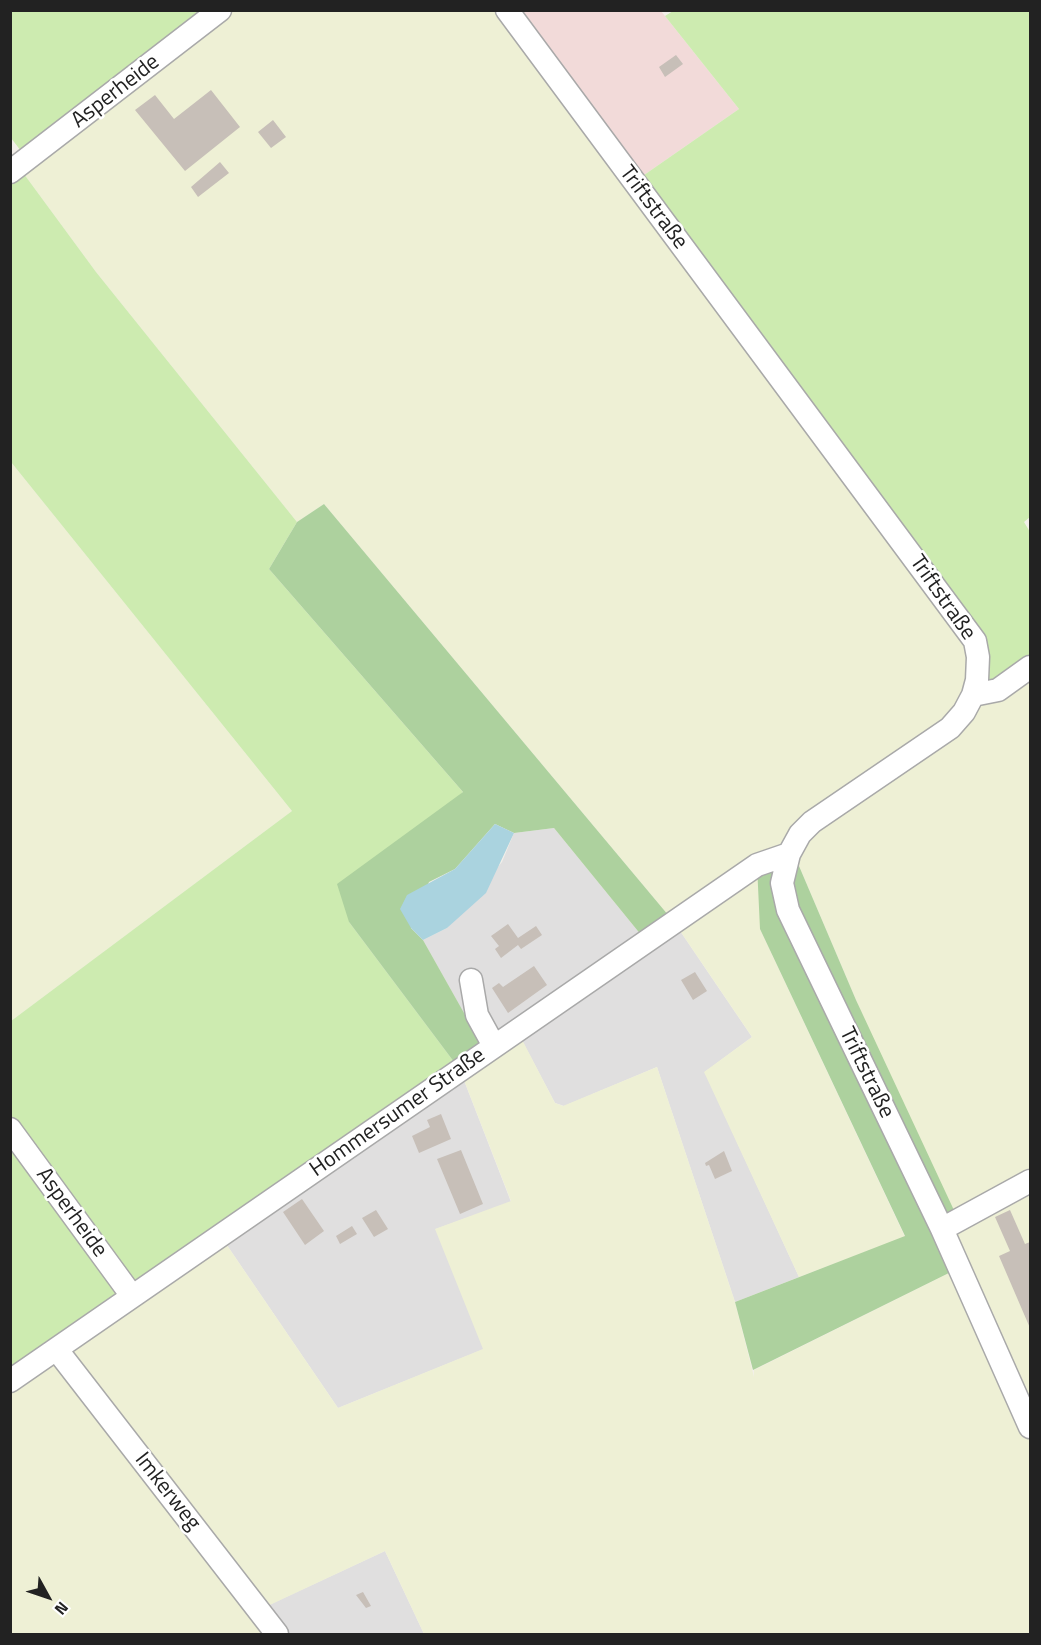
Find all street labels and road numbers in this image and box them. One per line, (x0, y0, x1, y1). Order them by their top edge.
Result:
street label: Asperheide (67, 50, 165, 134)
street label: Triftstraße (613, 161, 693, 255)
street label: Triftstraße (903, 551, 981, 645)
street label: Triftstraße (833, 1023, 899, 1123)
street label: Hommersumer Straße (305, 1043, 491, 1183)
street label: Asperheide (30, 1163, 112, 1263)
street label: Imkerweg (128, 1448, 206, 1536)

